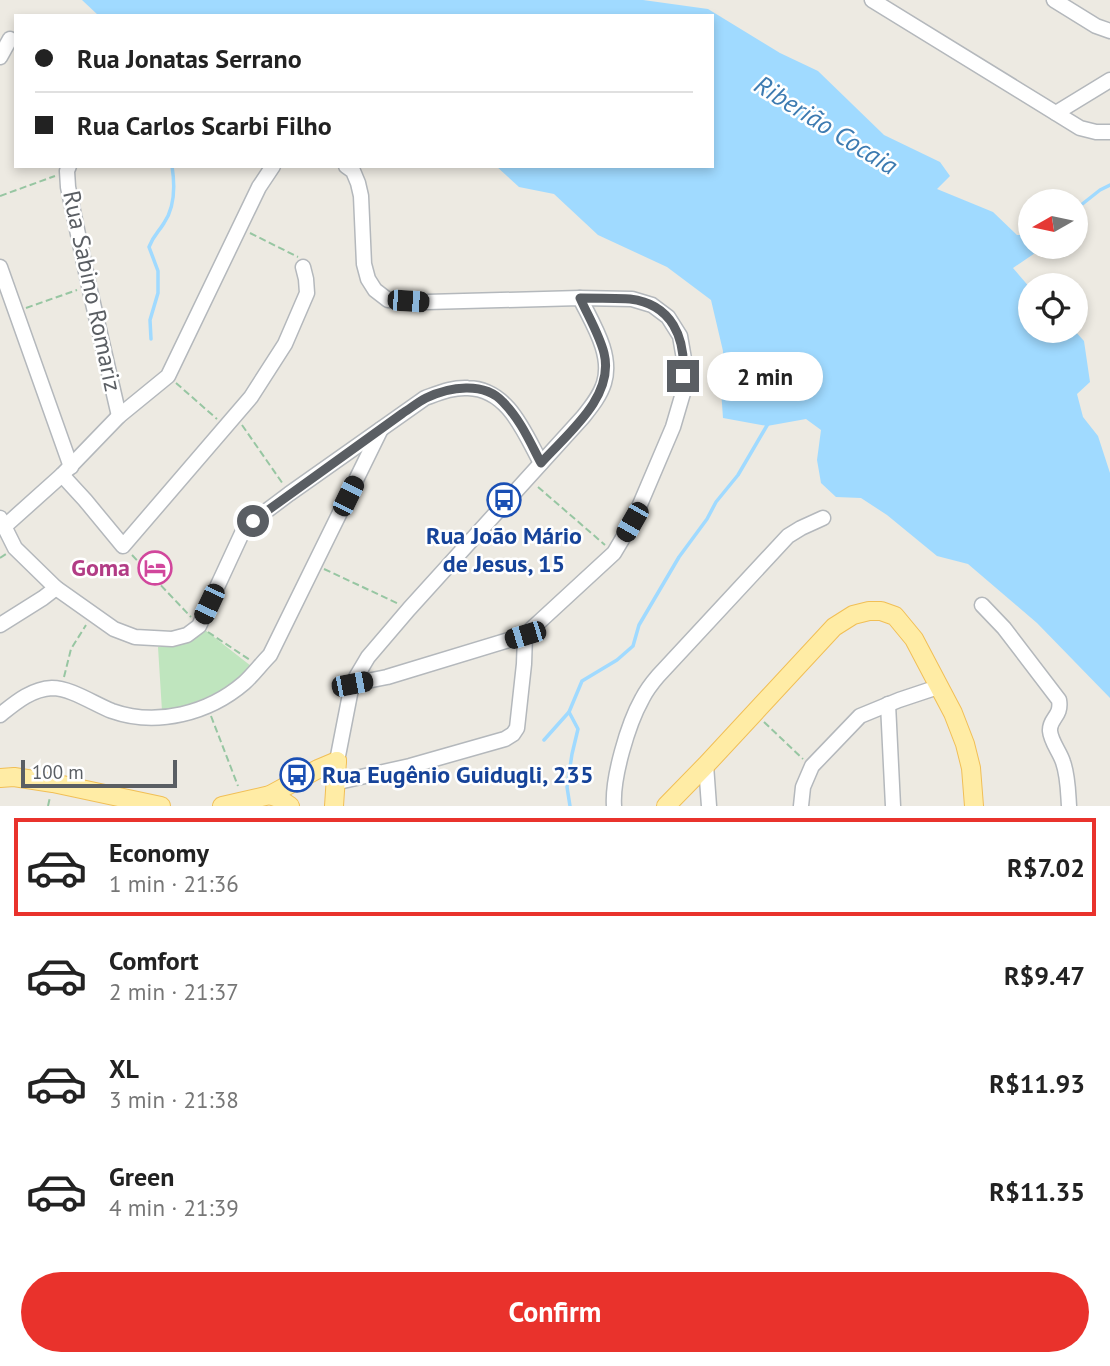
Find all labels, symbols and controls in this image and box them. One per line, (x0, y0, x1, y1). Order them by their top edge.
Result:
text: Rua Jonatas Serrano (77, 42, 302, 75)
water label: Riberião Cocaia (749, 67, 904, 182)
text: Rua Carlos Scarbi Filho (77, 109, 332, 142)
street label: Rua Sabino Romariz (56, 188, 129, 394)
north arrow (1018, 189, 1088, 259)
map controls (1018, 189, 1088, 343)
button: locate (1018, 273, 1088, 343)
car (387, 289, 430, 313)
callout: 2 min (708, 352, 823, 400)
route end (667, 360, 699, 392)
text: 2 min (737, 362, 793, 391)
car (330, 473, 367, 519)
bus stop icon: Rua João Mário de Jesus, 15 (485, 481, 523, 519)
car (613, 499, 652, 545)
route start (237, 505, 269, 537)
place label: Rua João Mário de Jesus, 15 (426, 520, 582, 579)
hotel icon: Goma (136, 549, 174, 587)
place label: Goma (71, 552, 130, 583)
car (191, 581, 228, 627)
car (502, 619, 549, 651)
car (330, 670, 375, 698)
bus stop icon: Rua Eugênio Guidugli, 235 (278, 756, 316, 794)
scale bar (21, 757, 177, 789)
place label: Rua Eugênio Guidugli, 235 (322, 759, 594, 790)
text: 100 m (32, 760, 84, 784)
icon: car (25, 836, 88, 899)
text: Economy (109, 836, 209, 869)
text: R$7.02 (1007, 851, 1085, 884)
text: 1 min · 21:36 (109, 869, 239, 898)
icon: car (25, 944, 88, 1007)
text: Comfort (109, 944, 199, 977)
text: R$9.47 (1004, 959, 1085, 992)
text: 2 min · 21:37 (109, 977, 239, 1006)
icon: car (25, 1052, 88, 1115)
text: XL (109, 1052, 139, 1085)
text: R$11.93 (989, 1067, 1085, 1100)
text: 3 min · 21:38 (109, 1085, 239, 1114)
icon: car (25, 1160, 88, 1223)
text: Green (109, 1160, 174, 1193)
text: R$11.35 (989, 1175, 1085, 1208)
text: 4 min · 21:39 (109, 1193, 239, 1222)
button: Confirm (21, 1272, 1089, 1352)

